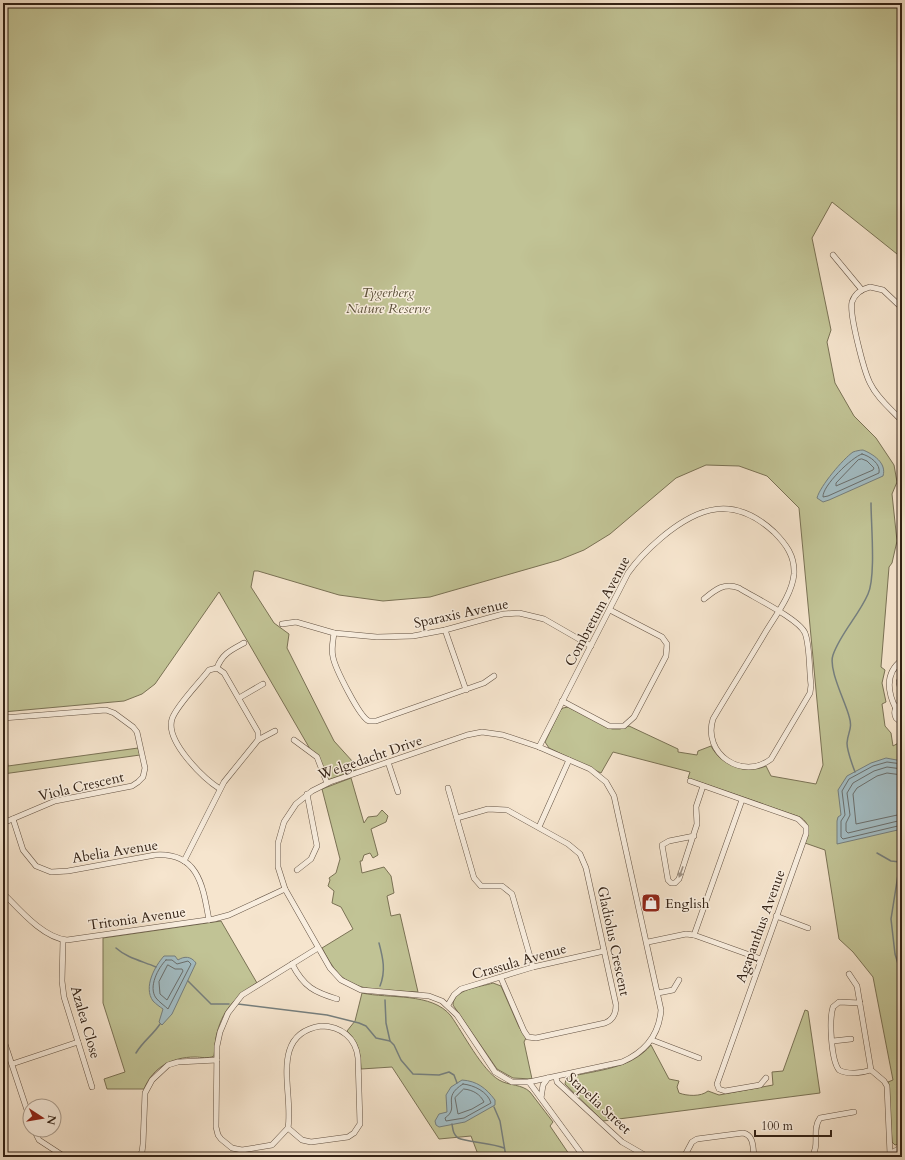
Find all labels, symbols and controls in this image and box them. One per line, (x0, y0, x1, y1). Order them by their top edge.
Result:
park label: Tygerberg Nature Reserve (346, 283, 431, 318)
street label: Combretum Avenue (560, 553, 635, 670)
street label: Sparaxis Avenue (412, 594, 510, 633)
street label: Welgedacht Drive (314, 731, 425, 785)
street label: Viola Crescent (37, 767, 126, 806)
street label: Abelia Avenue (71, 835, 159, 868)
one-way arrow (678, 867, 684, 879)
street label: Agapanthus Avenue (731, 867, 790, 985)
street label: Gladiolus Crescent (593, 885, 634, 998)
shop icon: English (640, 892, 662, 914)
place label: English (665, 894, 710, 913)
street label: Tritonia Avenue (87, 902, 187, 935)
street label: Crassula Avenue (470, 939, 569, 984)
street label: Azalea Close (66, 984, 105, 1061)
street label: Stapelia Street (562, 1068, 636, 1139)
north arrow (22, 1098, 62, 1138)
scale bar (755, 1112, 831, 1138)
text: N (43, 1114, 60, 1127)
text: 100 m (761, 1118, 794, 1134)

